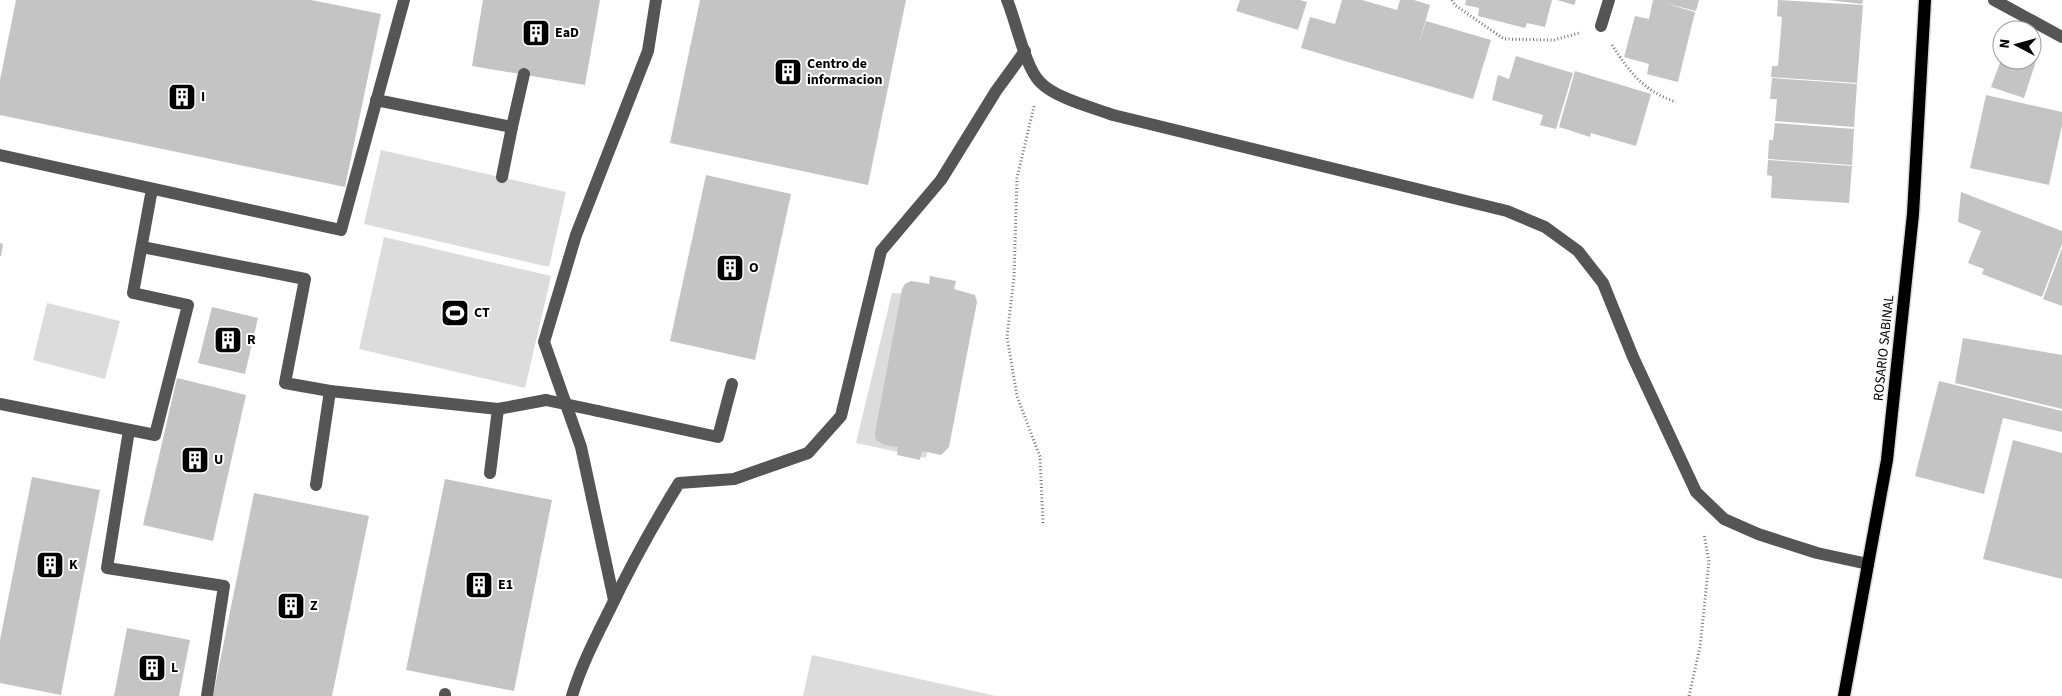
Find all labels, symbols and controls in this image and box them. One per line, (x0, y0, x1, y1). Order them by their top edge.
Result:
building icon: EaD (521, 18, 551, 48)
north arrow (1992, 20, 2042, 70)
place label: EaD (555, 23, 579, 43)
text: N (1995, 38, 2015, 49)
place label: Centro de informacion (807, 54, 882, 90)
building icon: Centro de informacion (773, 57, 803, 87)
building icon: I (167, 82, 197, 112)
place label: I (201, 87, 205, 107)
building icon: O (715, 253, 745, 283)
place label: O (749, 258, 759, 278)
street label: ROSARIO SABINAL (1868, 294, 1900, 402)
sports icon: CT (440, 298, 470, 328)
place label: CT (474, 303, 490, 323)
building icon: R (213, 325, 243, 355)
place label: R (247, 330, 256, 350)
building icon: U (180, 445, 210, 475)
place label: U (214, 450, 223, 470)
building icon: K (35, 550, 65, 580)
place label: K (69, 555, 78, 575)
building icon: E1 (464, 570, 494, 600)
place label: E1 (498, 575, 513, 595)
building icon: Z (276, 591, 306, 621)
place label: Z (310, 596, 318, 616)
building icon: L (137, 653, 167, 683)
place label: L (171, 658, 178, 678)

